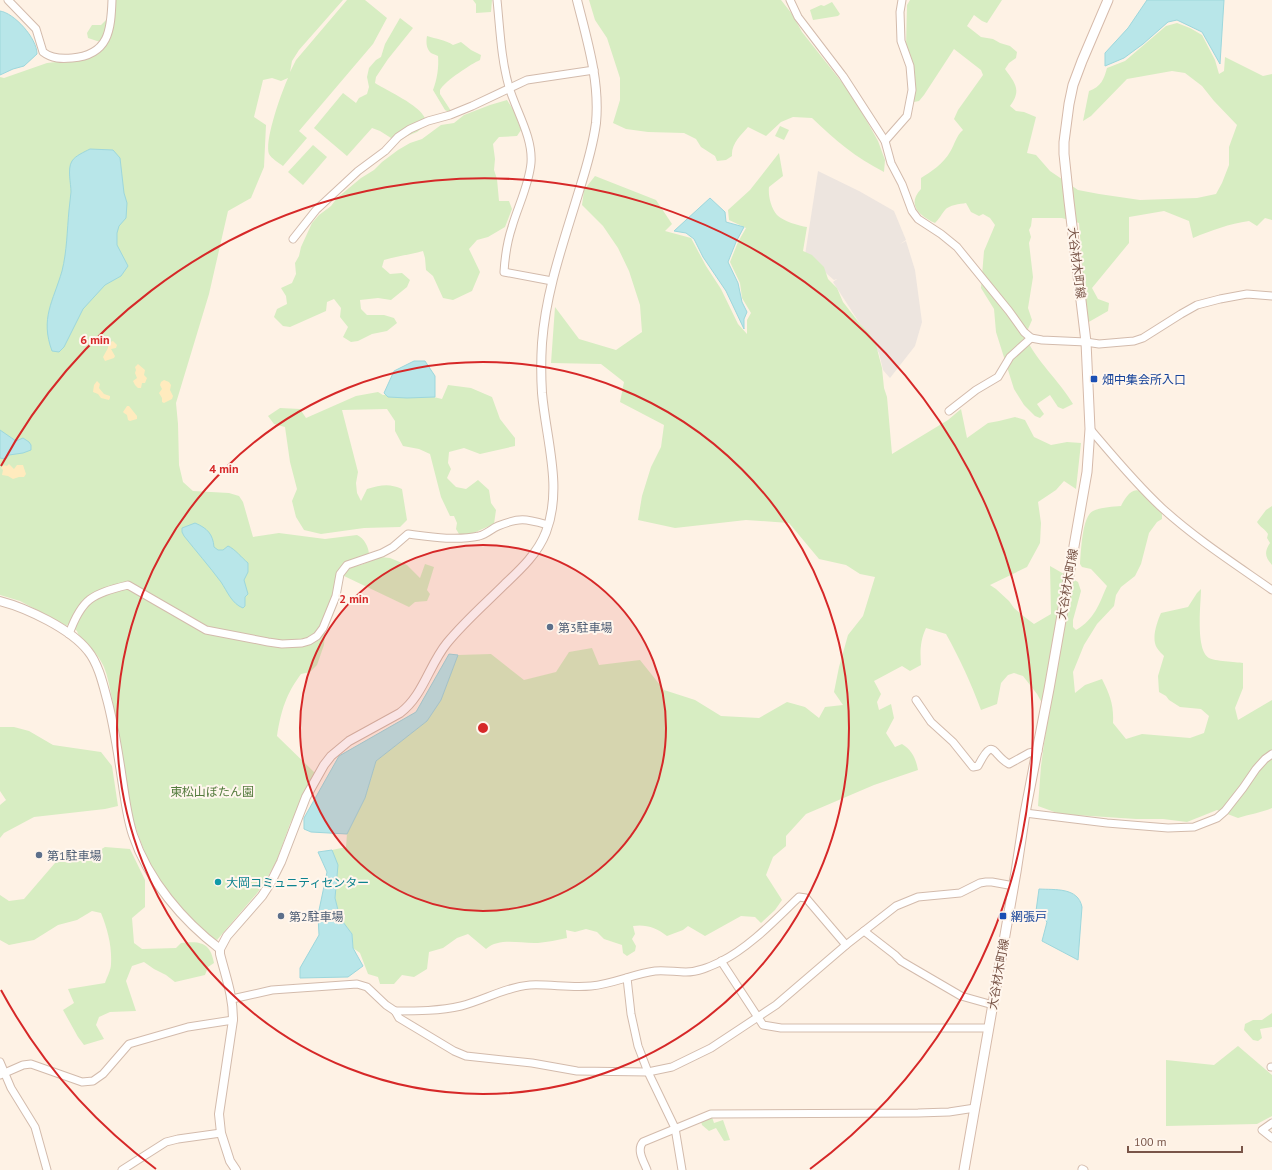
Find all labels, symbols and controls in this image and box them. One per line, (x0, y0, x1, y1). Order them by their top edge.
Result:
street label: 大谷材木町線 (1065, 226, 1089, 300)
text: 6 min (80, 332, 110, 347)
place label: 畑中集会所入口 (1102, 372, 1186, 387)
marker: 畑中集会所入口 (1089, 374, 1099, 384)
text: 4 min (209, 461, 239, 476)
street label: 大谷材木町線 (1053, 547, 1081, 621)
text: 2 min (339, 591, 369, 606)
place label: 第3駐車場 (558, 620, 613, 635)
marker: 第3駐車場 (545, 622, 555, 632)
centre of rings (476, 721, 490, 735)
park label: 東松山ぼたん園 (170, 784, 254, 799)
place label: 第1駐車場 (47, 848, 102, 863)
marker: 第1駐車場 (34, 850, 44, 860)
place label: 大岡コミュニティセンター (226, 875, 369, 890)
marker: 大岡コミュニティセンター (213, 877, 223, 887)
place label: 第2駐車場 (289, 909, 344, 924)
place label: 網張戸 (1011, 909, 1047, 924)
marker: 第2駐車場 (276, 911, 286, 921)
marker: 網張戸 (998, 911, 1008, 921)
street label: 大谷材木町線 (984, 937, 1012, 1011)
scale bar (1128, 1128, 1242, 1154)
text: 100 m (1134, 1134, 1167, 1149)

